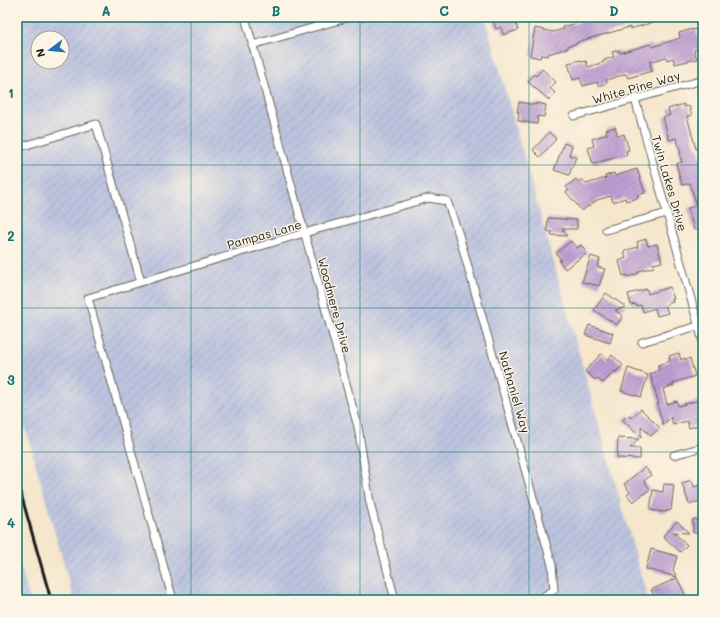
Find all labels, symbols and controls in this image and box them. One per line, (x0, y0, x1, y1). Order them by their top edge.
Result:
text: A (101, 2, 111, 19)
text: B (272, 2, 281, 19)
text: C (439, 2, 449, 19)
text: D (609, 2, 619, 19)
north arrow (30, 30, 70, 70)
text: N (32, 47, 48, 59)
street label: White Pine Way (590, 67, 682, 107)
text: 1 (8, 84, 14, 101)
street label: Twin Lakes Drive (649, 133, 691, 233)
street label: Pampas Lane (225, 216, 303, 252)
text: 2 (7, 227, 15, 244)
street label: Woodmere Drive (315, 255, 355, 355)
street label: Nathaniel Way (496, 349, 534, 435)
text: 3 (7, 371, 15, 388)
text: 4 (7, 514, 15, 531)

